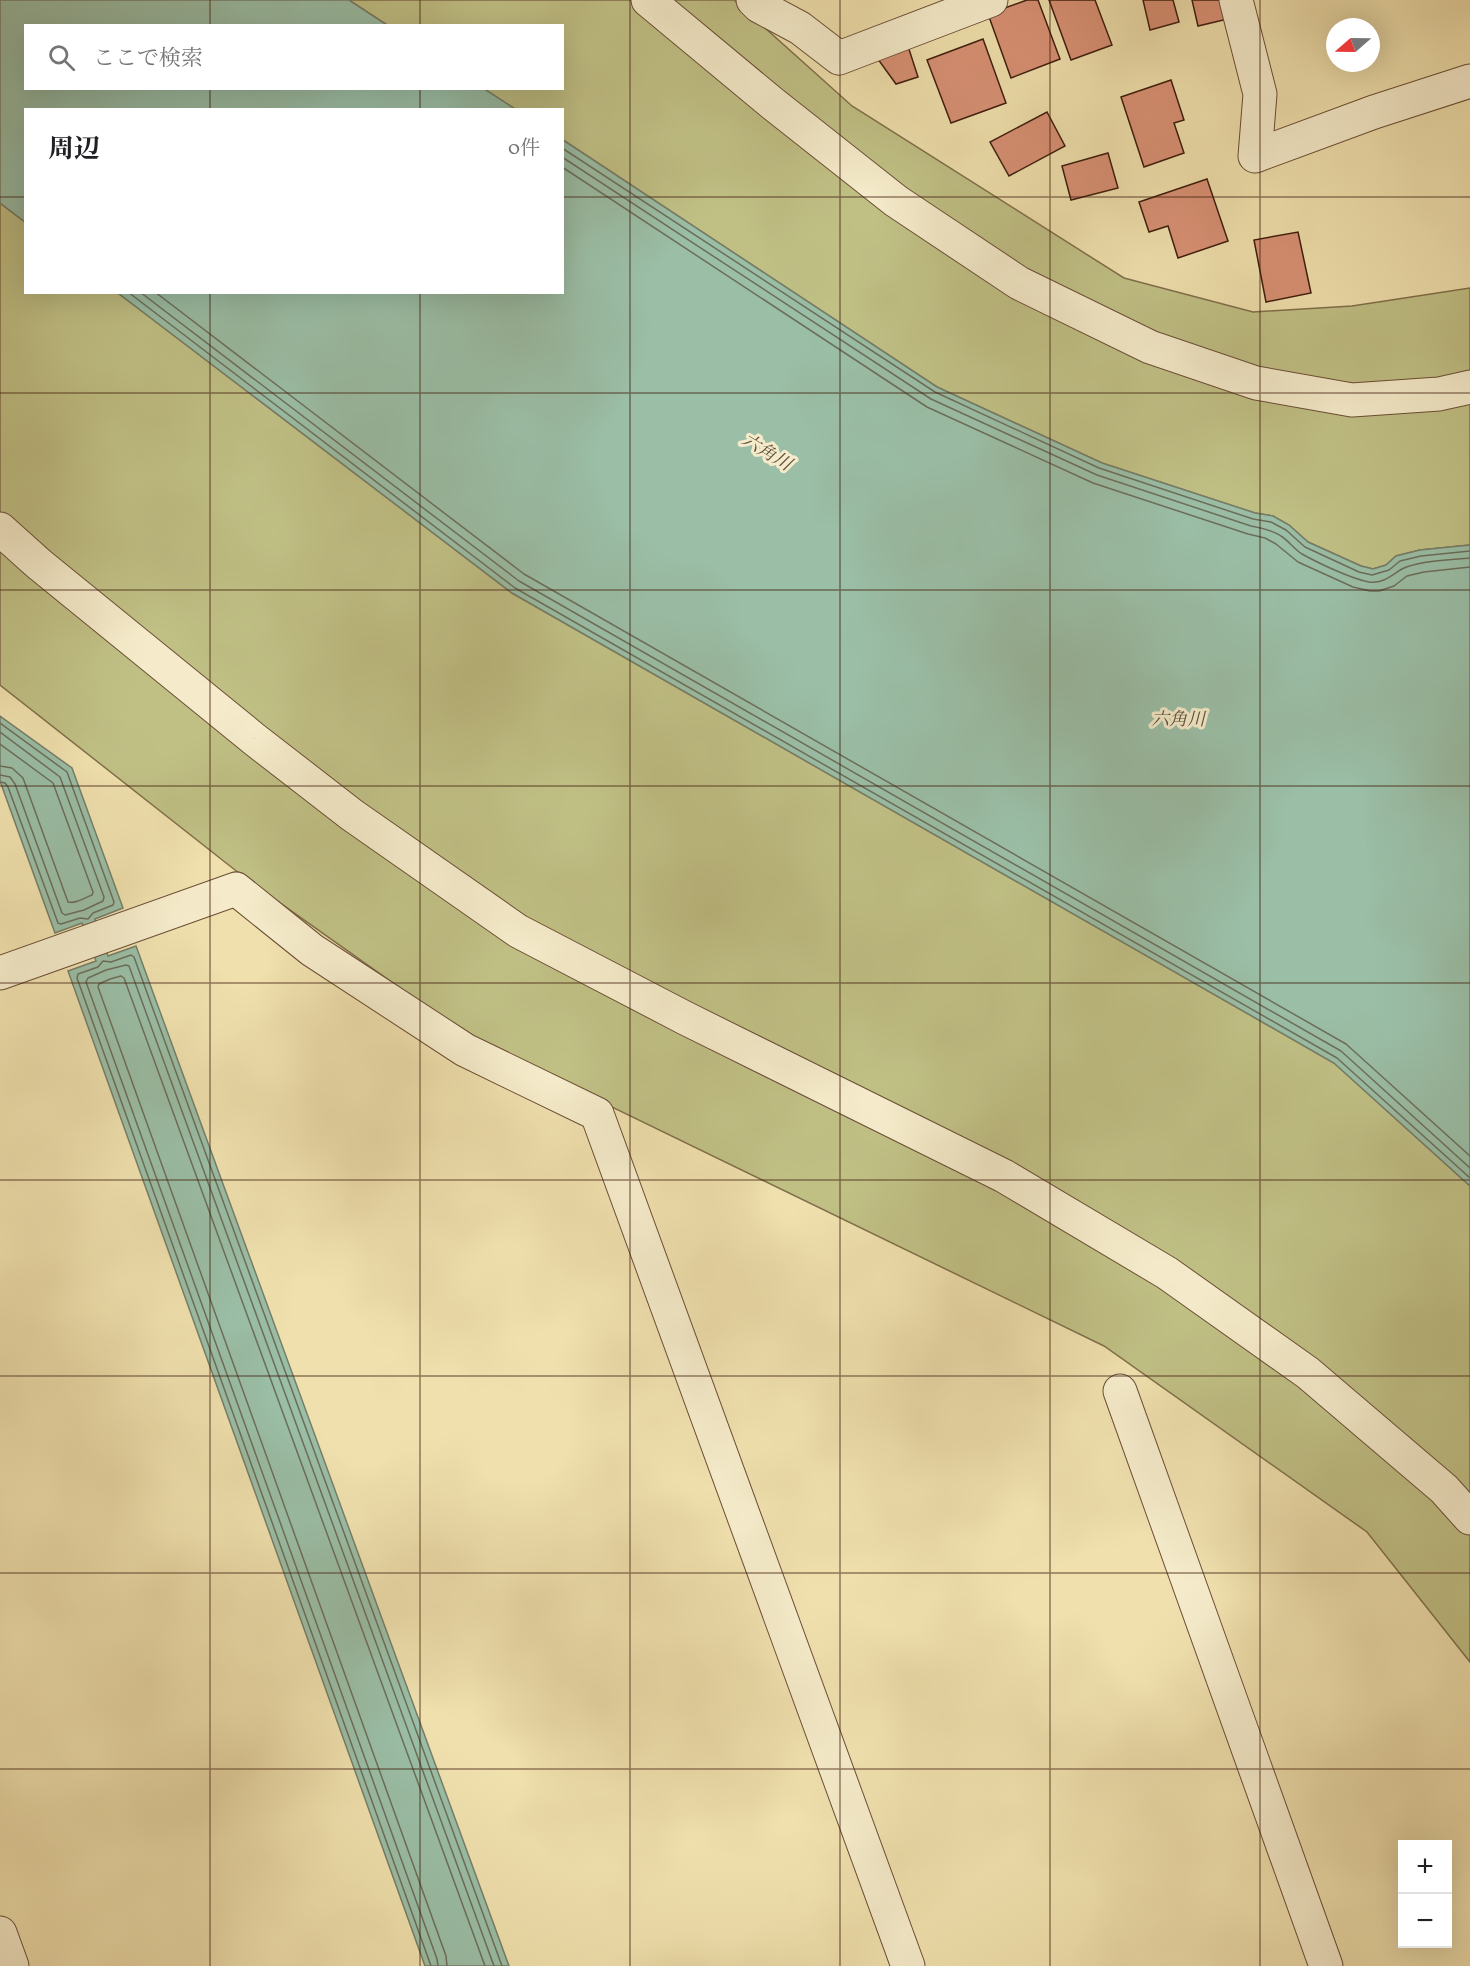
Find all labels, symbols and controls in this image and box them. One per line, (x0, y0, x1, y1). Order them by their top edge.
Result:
north arrow (1326, 18, 1380, 72)
search box (24, 24, 564, 90)
icon: search (45, 41, 78, 74)
text: ここで検索 (93, 44, 203, 75)
text: 周辺 (48, 132, 100, 168)
text: 0件 (508, 135, 540, 163)
water label: 六角川 (736, 428, 797, 479)
water label: 六角川 (1151, 708, 1207, 733)
map controls (1398, 1840, 1452, 1948)
button: + (1398, 1840, 1452, 1894)
button: − (1398, 1894, 1452, 1948)

